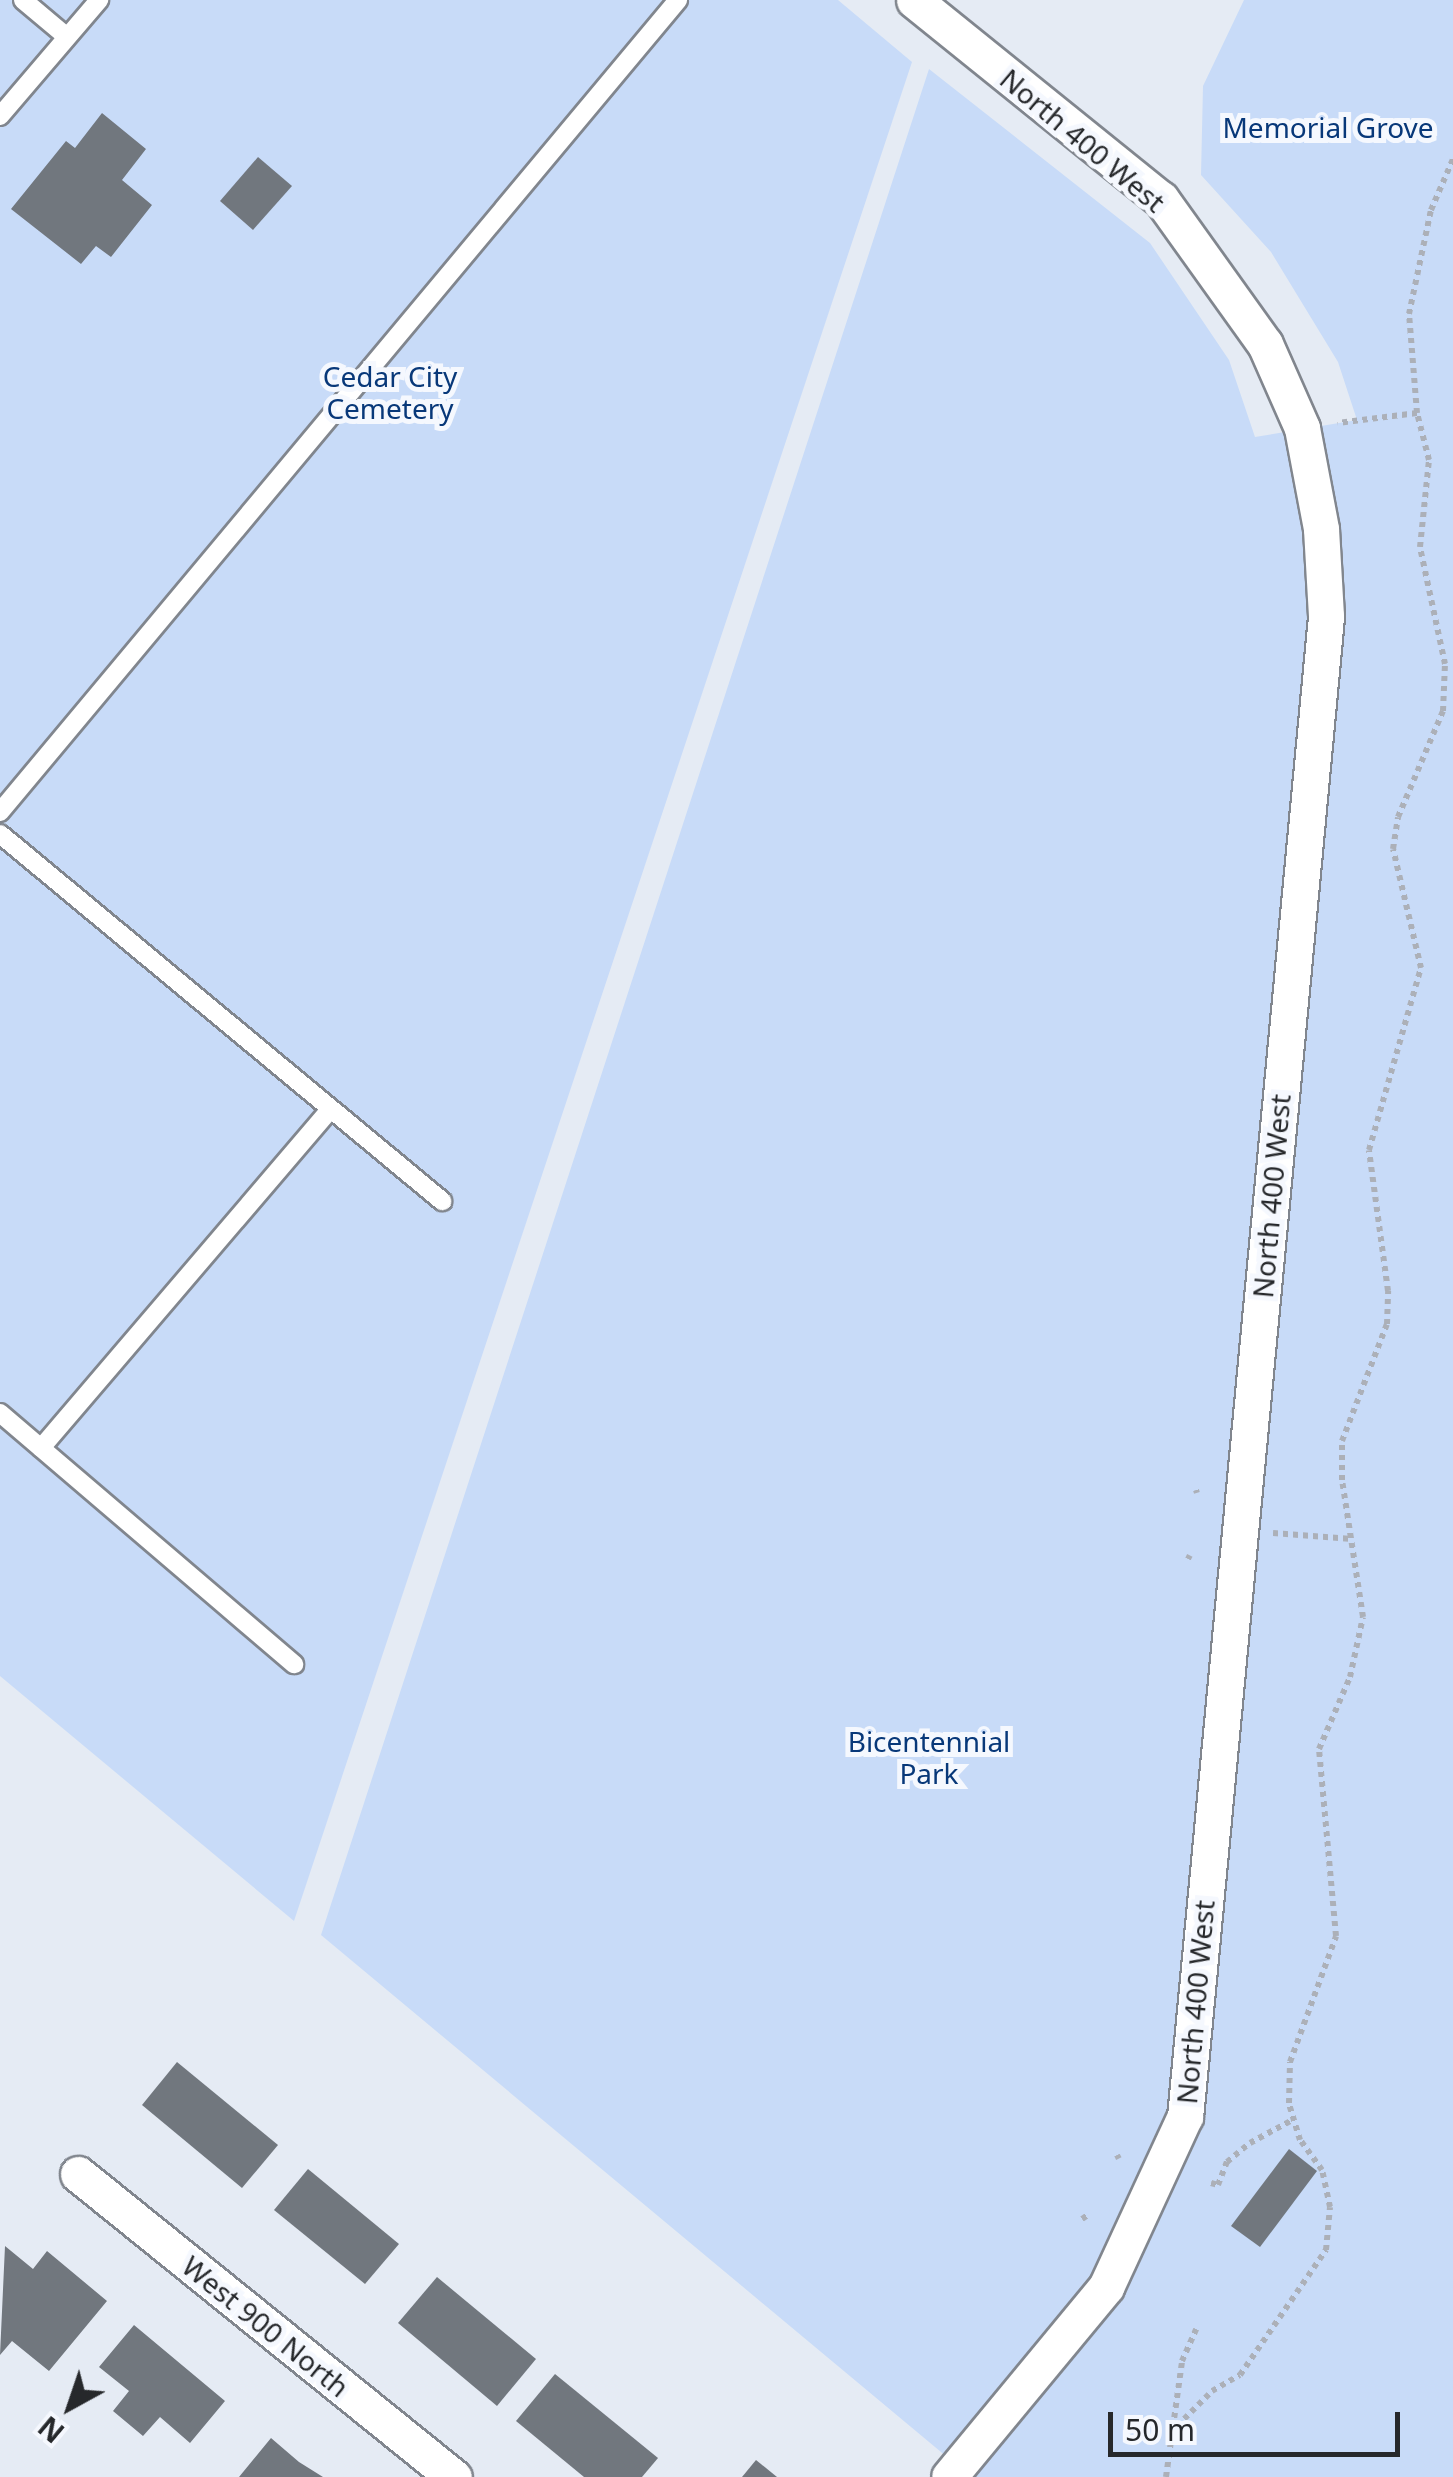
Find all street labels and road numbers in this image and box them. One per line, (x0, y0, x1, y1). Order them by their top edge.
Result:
street label: North 400 West (994, 61, 1172, 219)
street label: North 400 West (1245, 1093, 1297, 1299)
street label: North 400 West (1169, 1899, 1221, 2105)
street label: West 900 North (176, 2249, 356, 2403)

